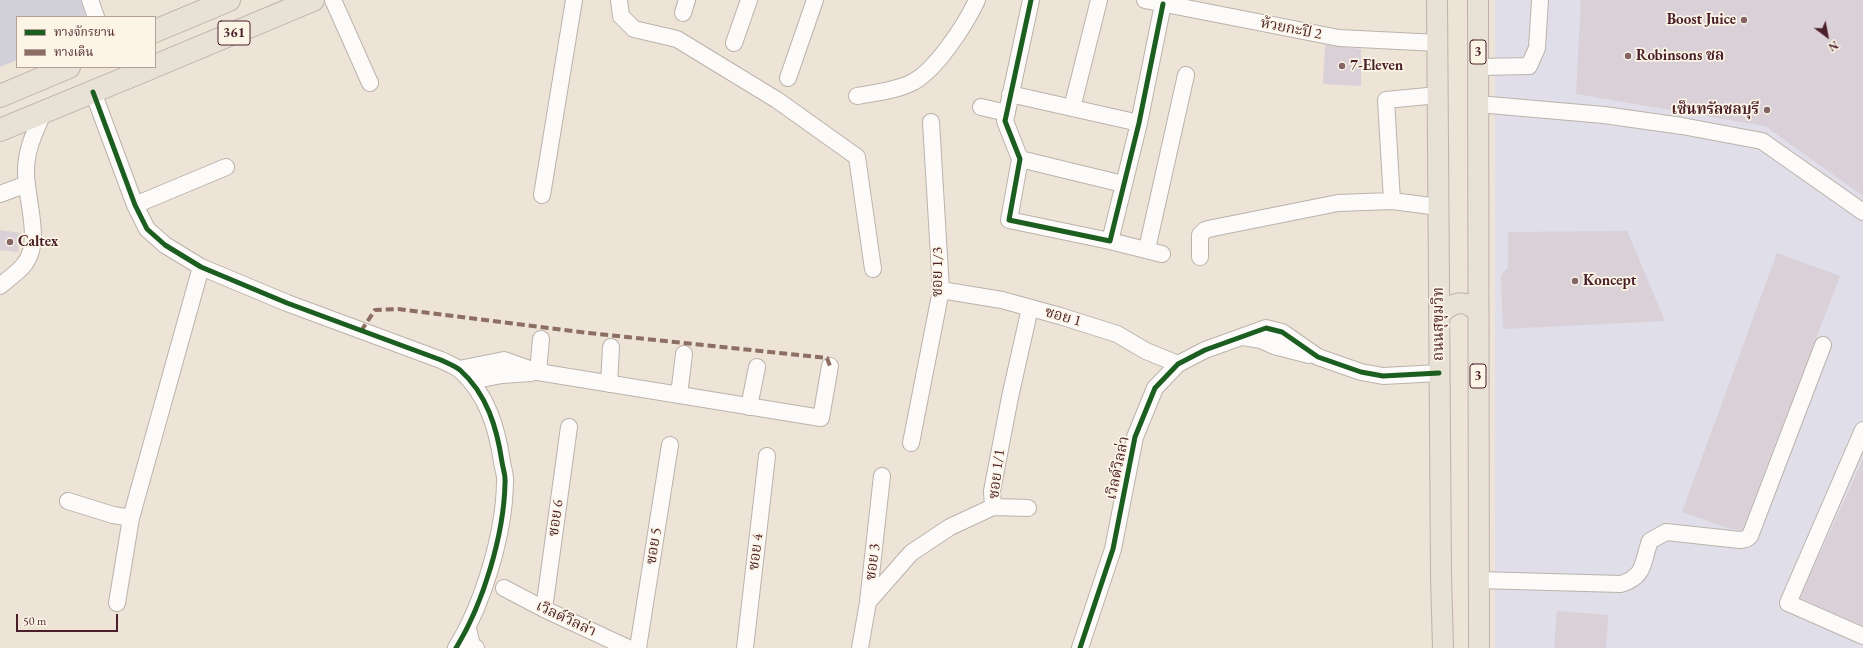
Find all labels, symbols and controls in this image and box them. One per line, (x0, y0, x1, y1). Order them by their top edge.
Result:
place label: Boost Juice (1667, 11, 1736, 29)
street label: ห้วยกะปิ 2 (1259, 14, 1323, 44)
marker: Boost Juice (1739, 15, 1749, 25)
legend (16, 16, 156, 68)
north arrow (1807, 16, 1847, 56)
road number: 361 (218, 21, 250, 45)
text: ทางจักรยาน (54, 24, 115, 40)
text: N (1826, 38, 1841, 54)
road number: 3 (1470, 40, 1486, 64)
text: ทางเดิน (54, 44, 93, 60)
place label: Robinsons ชล (1636, 47, 1724, 65)
marker: Robinsons ชล (1623, 51, 1633, 61)
place label: 7-Eleven (1350, 57, 1403, 75)
marker: 7-Eleven (1337, 61, 1347, 71)
place label: เซ็นทรัลชลบุรี (1671, 101, 1759, 119)
marker: เซ็นทรัลชลบุรี (1762, 105, 1772, 115)
place label: Caltex (18, 233, 58, 251)
marker: Caltex (5, 237, 15, 247)
street label: ซอย 1/3 (929, 247, 947, 297)
place label: Koncept (1583, 272, 1636, 290)
marker: Koncept (1570, 276, 1580, 286)
street label: ถนนสุขุมวิท (1430, 287, 1448, 361)
street label: ซอย 1 (1043, 303, 1083, 331)
road number: 3 (1470, 364, 1486, 388)
street label: เวิลด์วิลล่า (1102, 435, 1134, 501)
street label: ซอย 1/1 (985, 448, 1009, 500)
street label: ซอย 6 (545, 498, 567, 538)
street label: ซอย 5 (642, 526, 666, 566)
street label: ซอย 4 (745, 533, 767, 571)
street label: ซอย 3 (862, 543, 884, 581)
street label: เวิลด์วิลล่า (533, 597, 599, 641)
scale bar (18, 606, 120, 632)
text: 50 m (23, 613, 46, 629)

